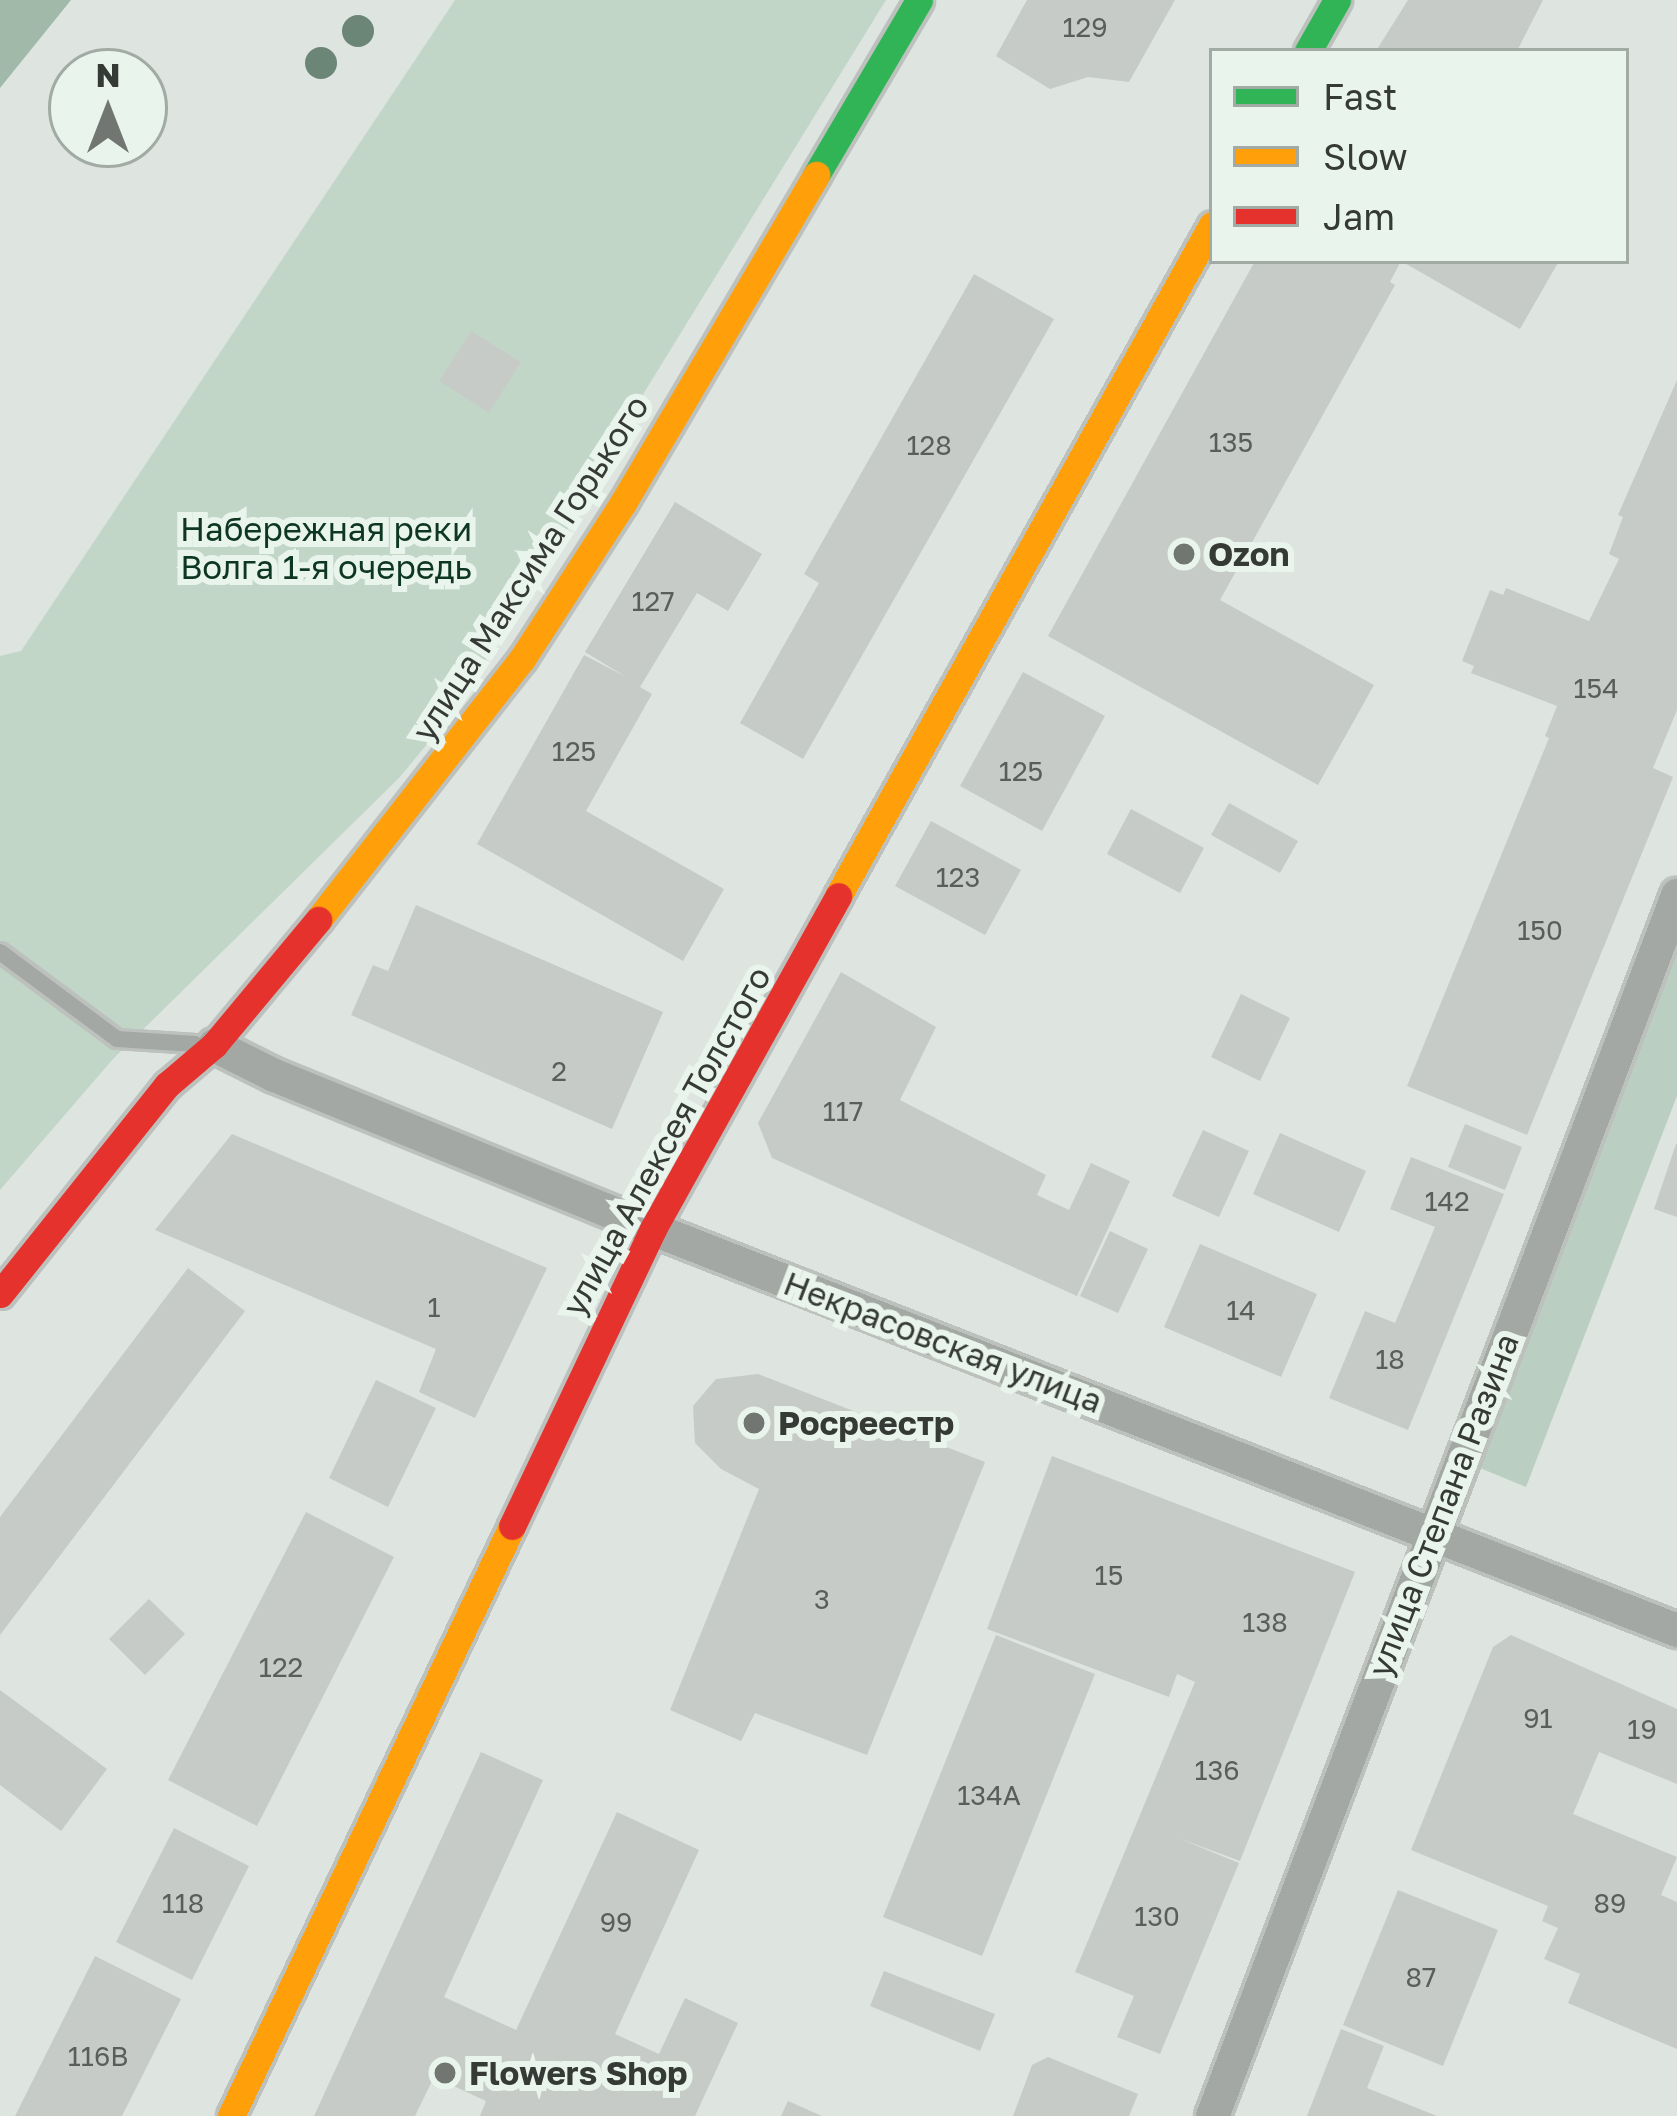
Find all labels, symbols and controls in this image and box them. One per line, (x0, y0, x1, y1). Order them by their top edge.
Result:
house number: 129 (1062, 12, 1108, 44)
north arrow (48, 48, 168, 168)
legend (1209, 48, 1629, 264)
text: N (95, 55, 121, 94)
text: Fast (1323, 75, 1398, 118)
text: Slow (1323, 135, 1408, 178)
text: Jam (1323, 195, 1395, 238)
street label: улица Максима Горького (403, 388, 657, 748)
house number: 135 (1209, 427, 1253, 459)
house number: 128 (906, 430, 952, 462)
park label: Набережная реки Волга 1-я очередь (180, 509, 472, 587)
place label: Ozon (1208, 534, 1290, 574)
marker: Ozon (1171, 541, 1197, 567)
house number: 127 (631, 586, 675, 618)
house number: 154 (1573, 673, 1619, 705)
house number: 125 (552, 736, 596, 768)
house number: 125 (999, 756, 1043, 788)
house number: 123 (936, 862, 980, 894)
house number: 150 (1517, 915, 1563, 947)
street label: улица Алексея Толстого (553, 959, 779, 1323)
house number: 2 (551, 1056, 567, 1088)
house number: 117 (823, 1096, 863, 1128)
house number: 142 (1424, 1186, 1470, 1218)
street label: Некрасовская улица (778, 1263, 1108, 1421)
house number: 1 (427, 1292, 441, 1324)
house number: 14 (1226, 1295, 1256, 1327)
street label: улица Степана Разина (1359, 1328, 1527, 1682)
house number: 18 (1375, 1344, 1405, 1376)
place label: Росреестр (778, 1403, 954, 1443)
marker: Росреестр (741, 1410, 767, 1436)
house number: 15 (1095, 1560, 1123, 1592)
house number: 3 (814, 1584, 830, 1616)
house number: 138 (1242, 1607, 1288, 1639)
house number: 122 (259, 1652, 303, 1684)
house number: 91 (1523, 1703, 1553, 1735)
house number: 19 (1627, 1714, 1657, 1746)
house number: 136 (1194, 1755, 1240, 1787)
house number: 134А (957, 1780, 1021, 1812)
house number: 118 (162, 1888, 204, 1920)
house number: 89 (1594, 1888, 1626, 1920)
house number: 130 (1134, 1901, 1180, 1933)
house number: 99 (600, 1907, 632, 1939)
house number: 87 (1406, 1962, 1436, 1994)
house number: 116В (68, 2041, 128, 2073)
place label: Flowers Shop (469, 2053, 688, 2093)
marker: Flowers Shop (432, 2060, 458, 2086)

